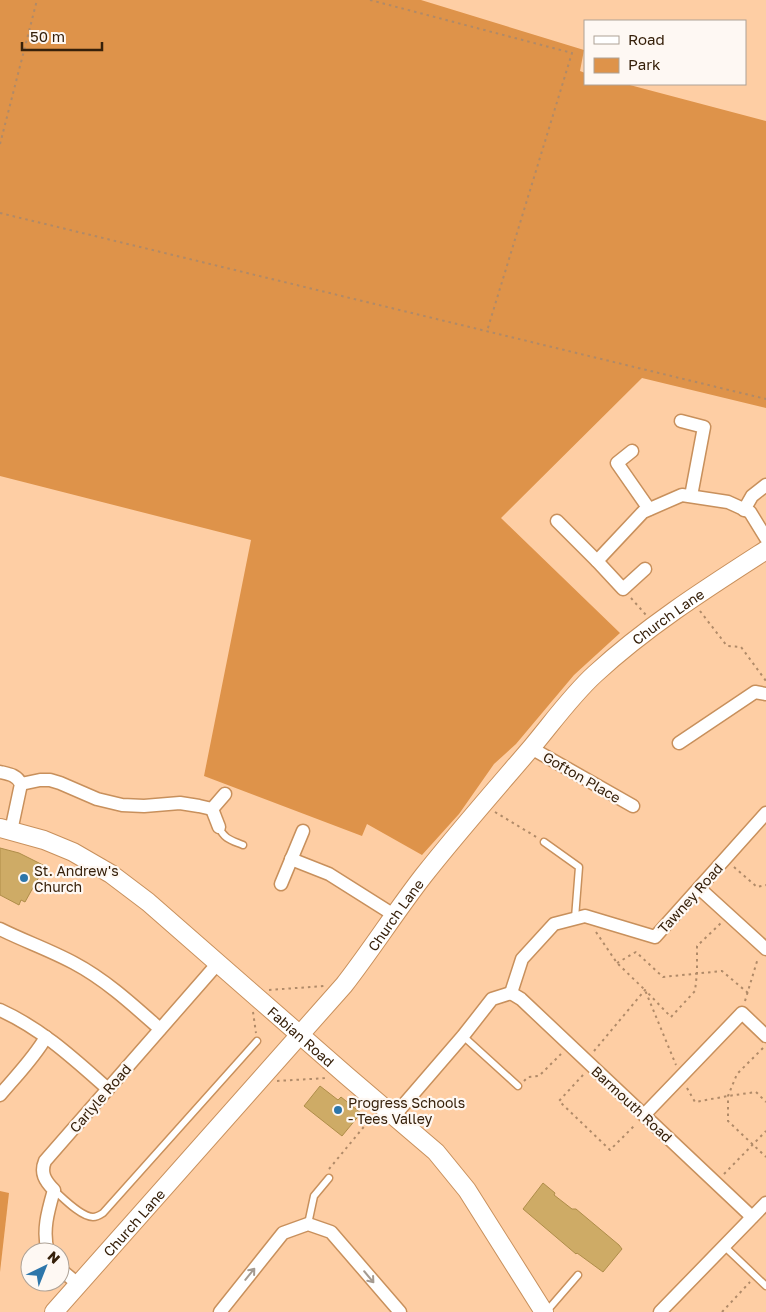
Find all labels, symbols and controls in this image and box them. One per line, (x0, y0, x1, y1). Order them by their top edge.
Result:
scale bar (22, 20, 102, 52)
legend (584, 20, 746, 85)
text: 50 m (30, 27, 65, 45)
text: Road (628, 30, 665, 48)
text: Park (628, 55, 661, 73)
street label: Church Lane (628, 585, 707, 648)
street label: Gofton Place (540, 748, 624, 806)
street label: Tawney Road (654, 859, 726, 937)
place label: St. Andrew's Church (34, 862, 119, 895)
marker: St. Andrew's Church (18, 872, 30, 884)
street label: Church Lane (364, 875, 427, 954)
street label: Fabian Road (265, 1002, 338, 1070)
street label: Carlyle Road (66, 1060, 134, 1136)
street label: Barmouth Road (588, 1062, 676, 1146)
place label: Progress Schools - Tees Valley (348, 1094, 465, 1127)
marker: Progress Schools - Tees Valley (332, 1104, 344, 1116)
street label: Church Lane (99, 1185, 168, 1259)
north arrow (20, 1242, 70, 1292)
text: N (45, 1247, 64, 1267)
one-way arrow (245, 1268, 256, 1281)
one-way arrow (364, 1271, 375, 1284)

